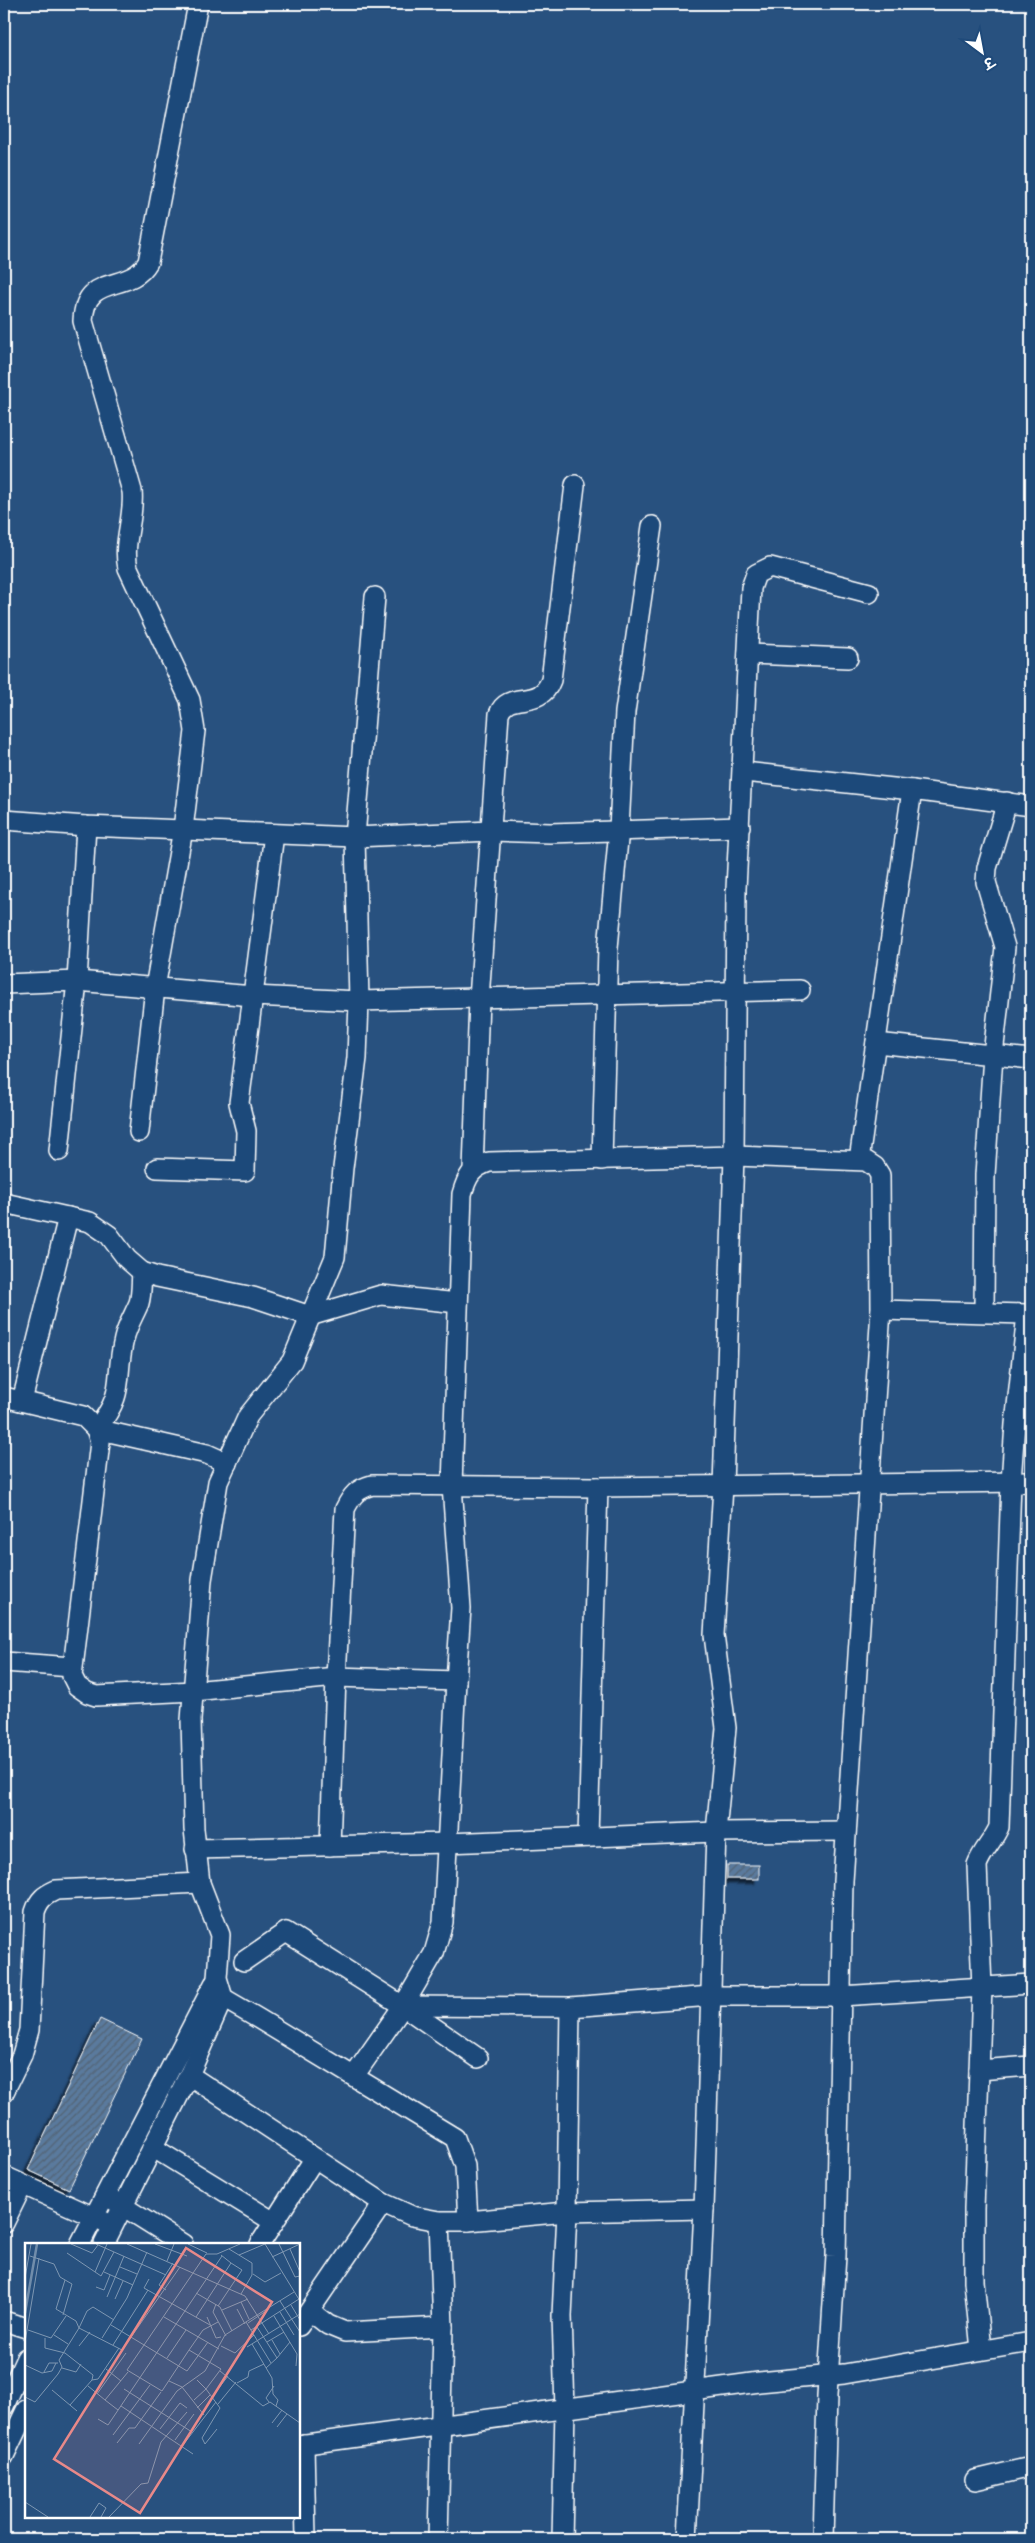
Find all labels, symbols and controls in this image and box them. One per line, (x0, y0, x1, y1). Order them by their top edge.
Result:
north arrow (958, 28, 1008, 78)
text: उ (978, 50, 999, 74)
inset map (25, 2243, 300, 2518)

